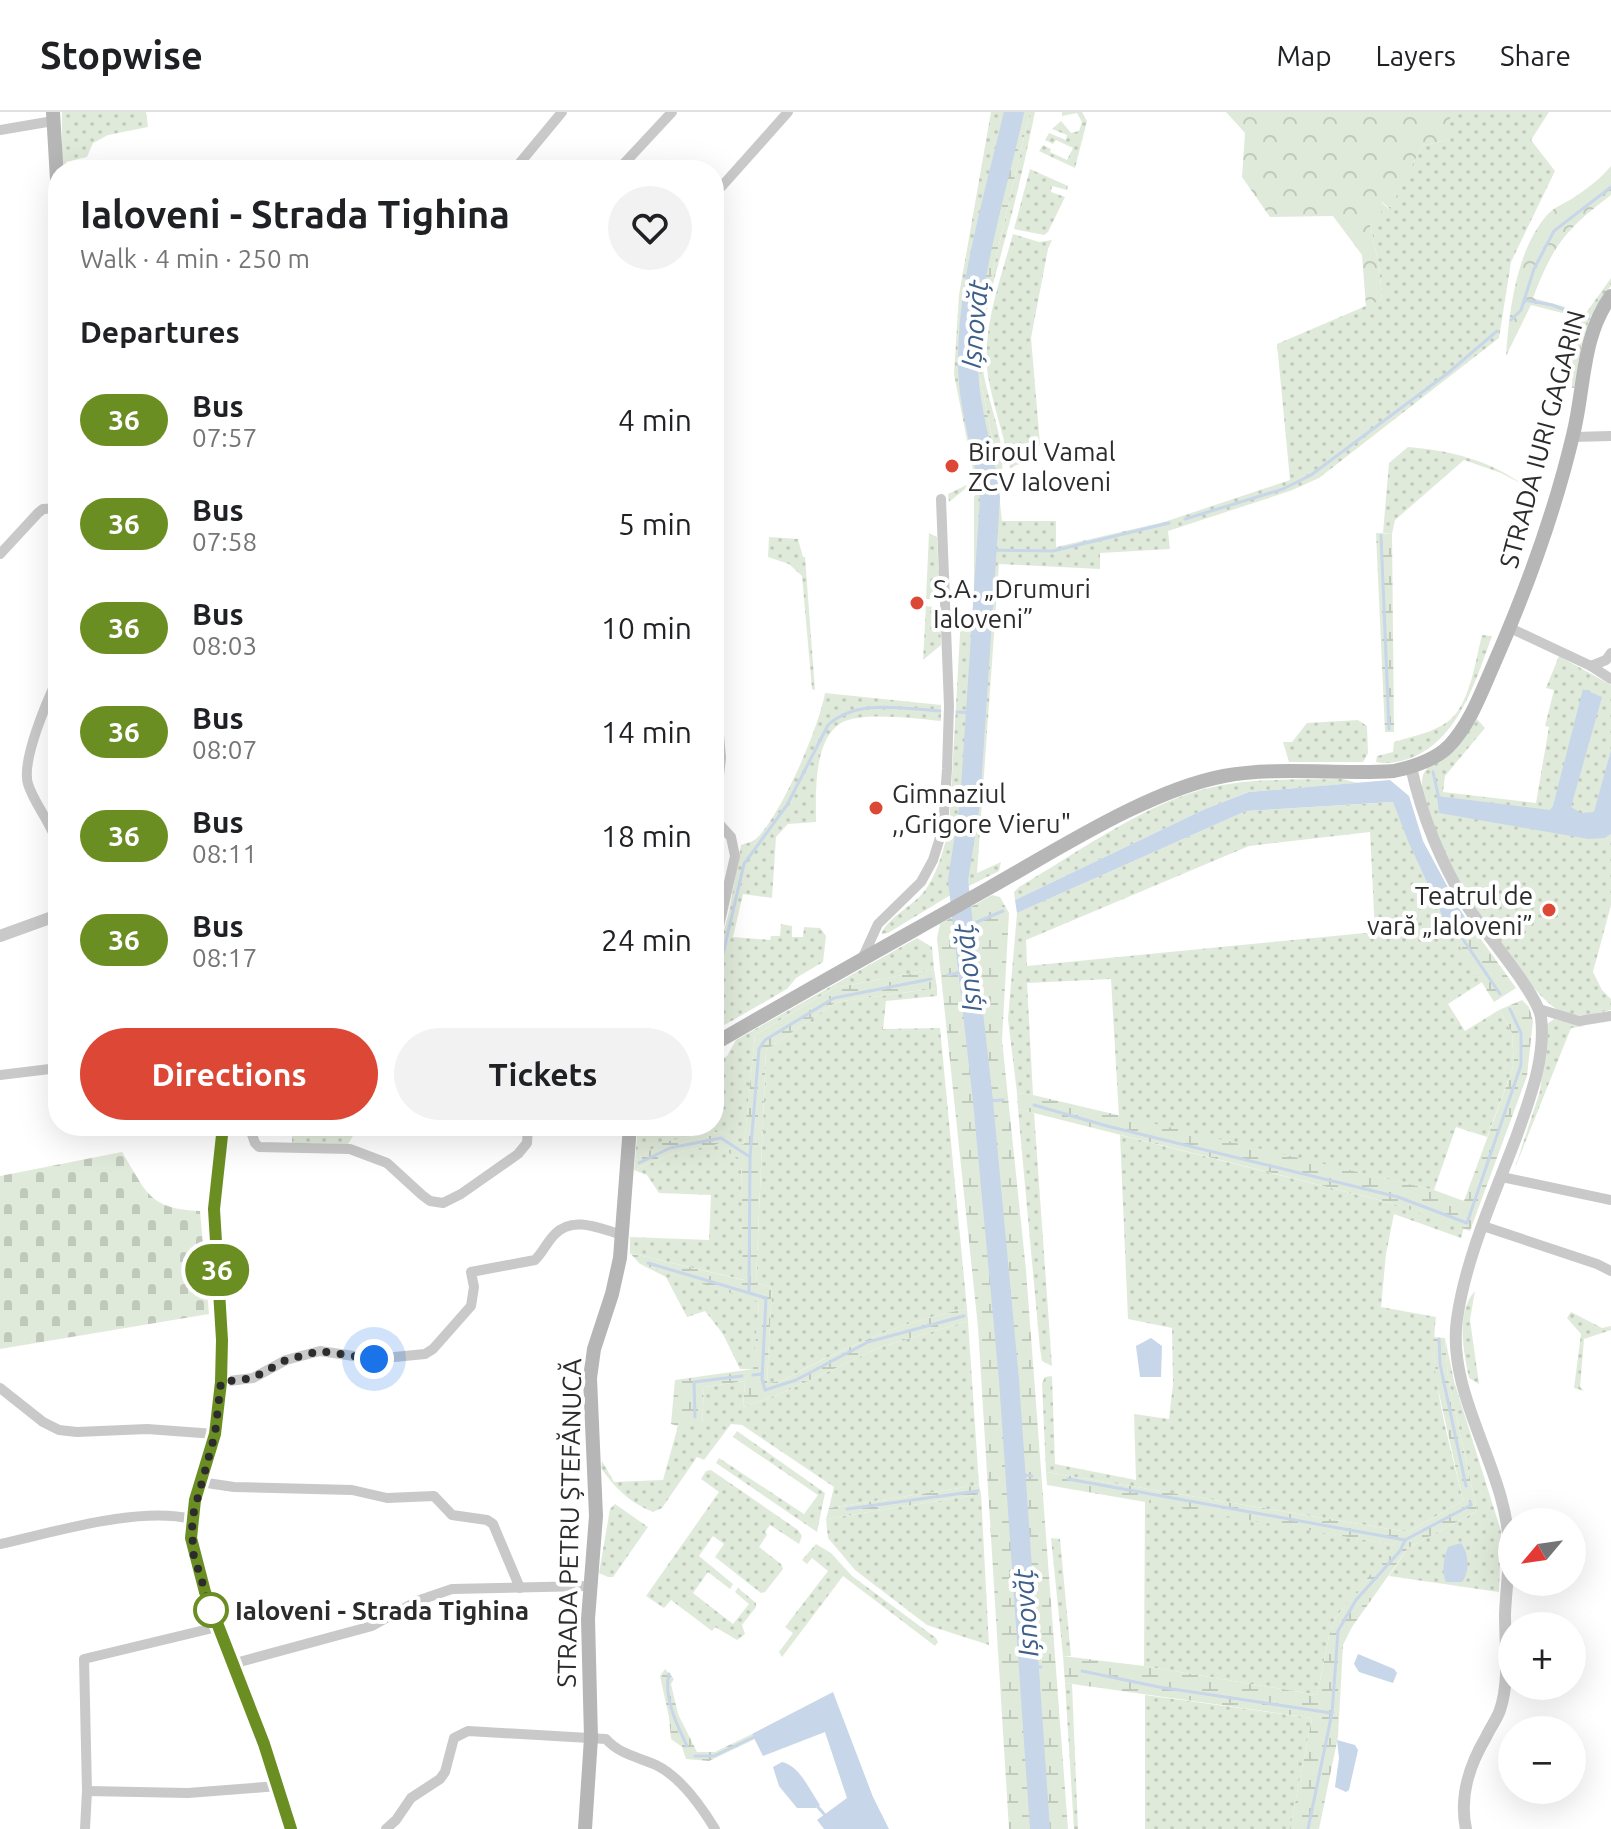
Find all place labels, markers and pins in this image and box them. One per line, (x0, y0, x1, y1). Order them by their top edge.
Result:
place label: Biroul Vamal ZCV Ialoveni (968, 437, 1116, 496)
marker: Biroul Vamal ZCV Ialoveni (943, 457, 961, 475)
place label: S.A. „Drumuri Ialoveni” (933, 574, 1091, 633)
marker: S.A. „Drumuri Ialoveni” (908, 594, 926, 612)
place label: Gimnaziul ,,Grigore Vieru" (892, 779, 1071, 838)
marker: Gimnaziul ,,Grigore Vieru" (867, 799, 885, 817)
place label: Teatrul de vară „Ialoveni” (1367, 881, 1533, 940)
marker: Teatrul de vară „Ialoveni” (1540, 901, 1558, 919)
marker: Ialoveni - Strada Tighina (194, 1593, 228, 1627)
place label: Ialoveni - Strada Tighina (235, 1596, 529, 1625)

